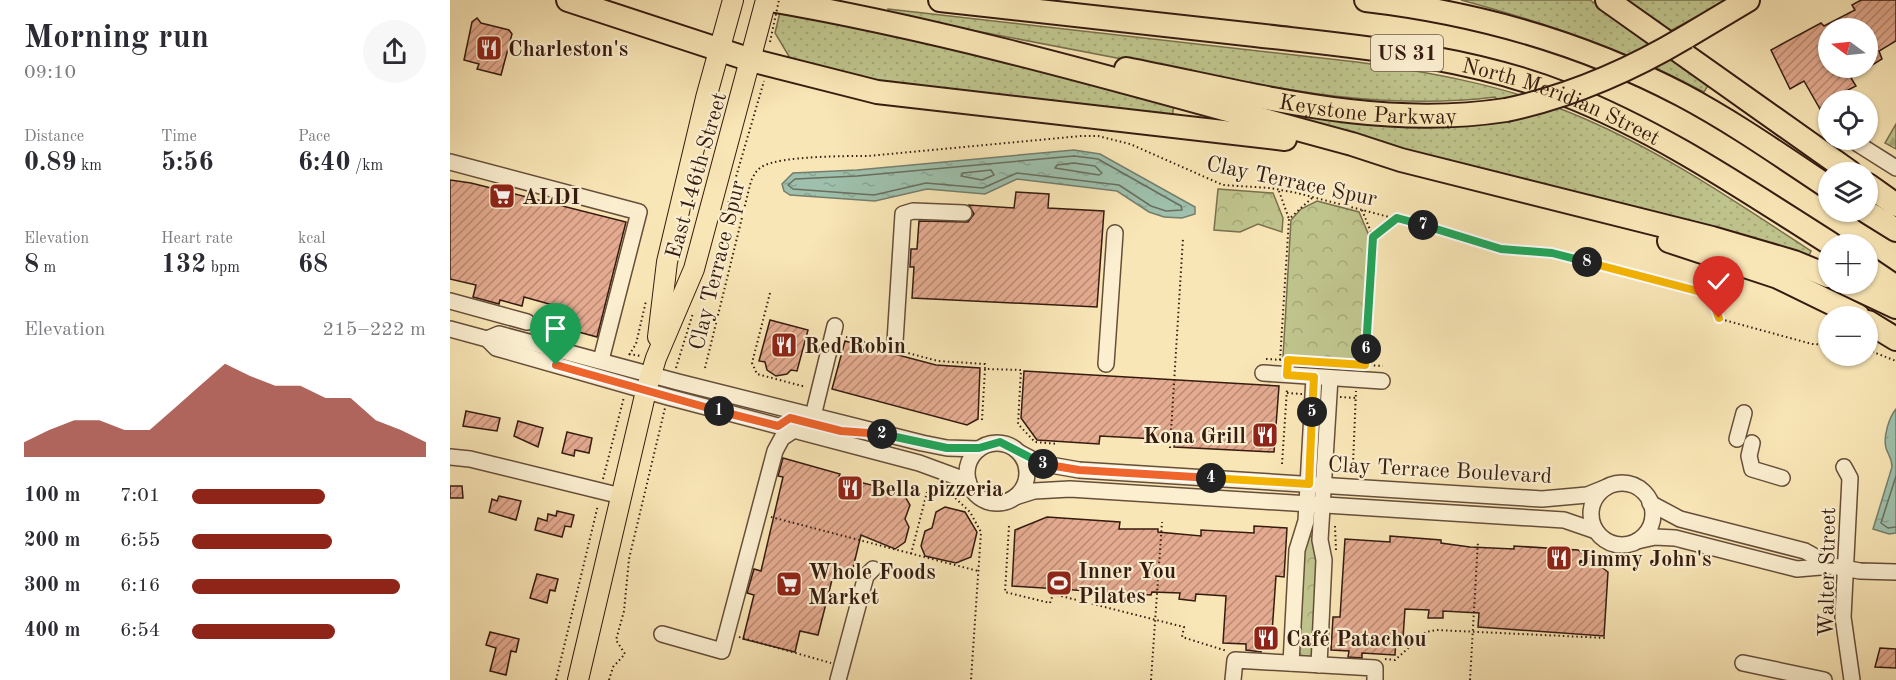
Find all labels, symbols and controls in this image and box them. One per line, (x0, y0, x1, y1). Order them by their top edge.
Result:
north arrow (1818, 18, 1878, 78)
map controls (1818, 18, 1878, 366)
button: share (363, 20, 426, 83)
text: Morning run (24, 22, 209, 55)
restaurant icon: Charleston's (474, 33, 504, 63)
road number: US 31 (1371, 35, 1443, 71)
place label: Charleston's (508, 39, 628, 61)
street label: North Meridian Street (1460, 55, 1663, 150)
text: 09:10 (24, 63, 76, 83)
street label: East 146th Street (663, 90, 731, 261)
button: locate (1818, 90, 1878, 150)
street label: Keystone Parkway (1277, 92, 1458, 129)
text: Distance (24, 129, 84, 145)
text: Time (161, 129, 197, 145)
text: Pace (298, 129, 330, 145)
text: 0.89 (24, 150, 77, 176)
text: 5:56 (161, 150, 214, 176)
text: 6:40 (298, 150, 351, 176)
street label: Clay Terrace Spur (1204, 153, 1379, 211)
text: km (77, 158, 102, 174)
text: /km (351, 158, 383, 174)
button: layers (1818, 162, 1878, 222)
street label: Clay Terrace Spur (686, 178, 750, 353)
supermarket icon: ALDI (487, 181, 517, 211)
place label: ALDI (522, 187, 580, 209)
pin: 7 (1408, 210, 1438, 240)
text: 7 (1418, 217, 1428, 233)
text: Elevation (24, 231, 89, 247)
text: Heart rate (161, 231, 233, 247)
text: kcal (298, 231, 326, 247)
button: + (1818, 234, 1878, 294)
pin: 8 (1572, 247, 1602, 277)
text: 8 (24, 252, 39, 278)
text: 132 (161, 252, 206, 278)
text: 68 (298, 252, 328, 278)
text: 8 (1582, 254, 1592, 270)
pin (1693, 256, 1744, 318)
text: m (39, 260, 56, 276)
text: bpm (206, 260, 240, 276)
icon: check (1702, 265, 1735, 298)
pin (530, 303, 581, 365)
button: − (1818, 306, 1878, 366)
icon: arrive (539, 312, 572, 345)
text: Elevation (24, 320, 105, 340)
text: 215–222 m (323, 320, 426, 340)
restaurant icon: Red Robin (769, 330, 799, 360)
pin: 6 (1351, 334, 1381, 364)
place label: Red Robin (804, 336, 906, 358)
text: 6 (1361, 341, 1371, 357)
pin: 1 (704, 396, 734, 426)
pin: 5 (1297, 397, 1327, 427)
text: 1 (714, 403, 724, 419)
text: 5 (1307, 404, 1317, 420)
pin: 2 (867, 419, 897, 449)
restaurant icon: Kona Grill (1250, 420, 1280, 450)
text: 2 (877, 426, 887, 442)
place label: Kona Grill (1143, 426, 1246, 448)
pin: 3 (1028, 449, 1058, 479)
street label: Clay Terrace Boulevard (1327, 454, 1552, 488)
text: 3 (1038, 456, 1048, 472)
pin: 4 (1196, 463, 1226, 493)
text: 4 (1206, 470, 1216, 486)
restaurant icon: Bella pizzeria (835, 473, 865, 503)
place label: Bella pizzeria (870, 479, 1003, 501)
text: 100 m (24, 486, 80, 506)
text: 7:01 (120, 486, 160, 506)
street label: Walter Street (1816, 507, 1840, 637)
text: 200 m (24, 531, 80, 551)
text: 6:55 (120, 531, 160, 551)
restaurant icon: Jimmy John's (1544, 543, 1574, 573)
place label: Jimmy John's (1578, 549, 1712, 571)
place label: Inner You Pilates (1078, 561, 1176, 608)
place label: Whole Foods Market (808, 562, 936, 609)
sports icon: Inner You Pilates (1044, 568, 1074, 598)
supermarket icon: Whole Foods Market (774, 569, 804, 599)
text: 300 m (24, 576, 80, 596)
text: 6:16 (120, 576, 160, 596)
text: 400 m (24, 621, 80, 641)
text: 6:54 (120, 621, 160, 641)
restaurant icon: Café Patachou (1251, 623, 1281, 653)
place label: Café Patachou (1286, 629, 1427, 651)

